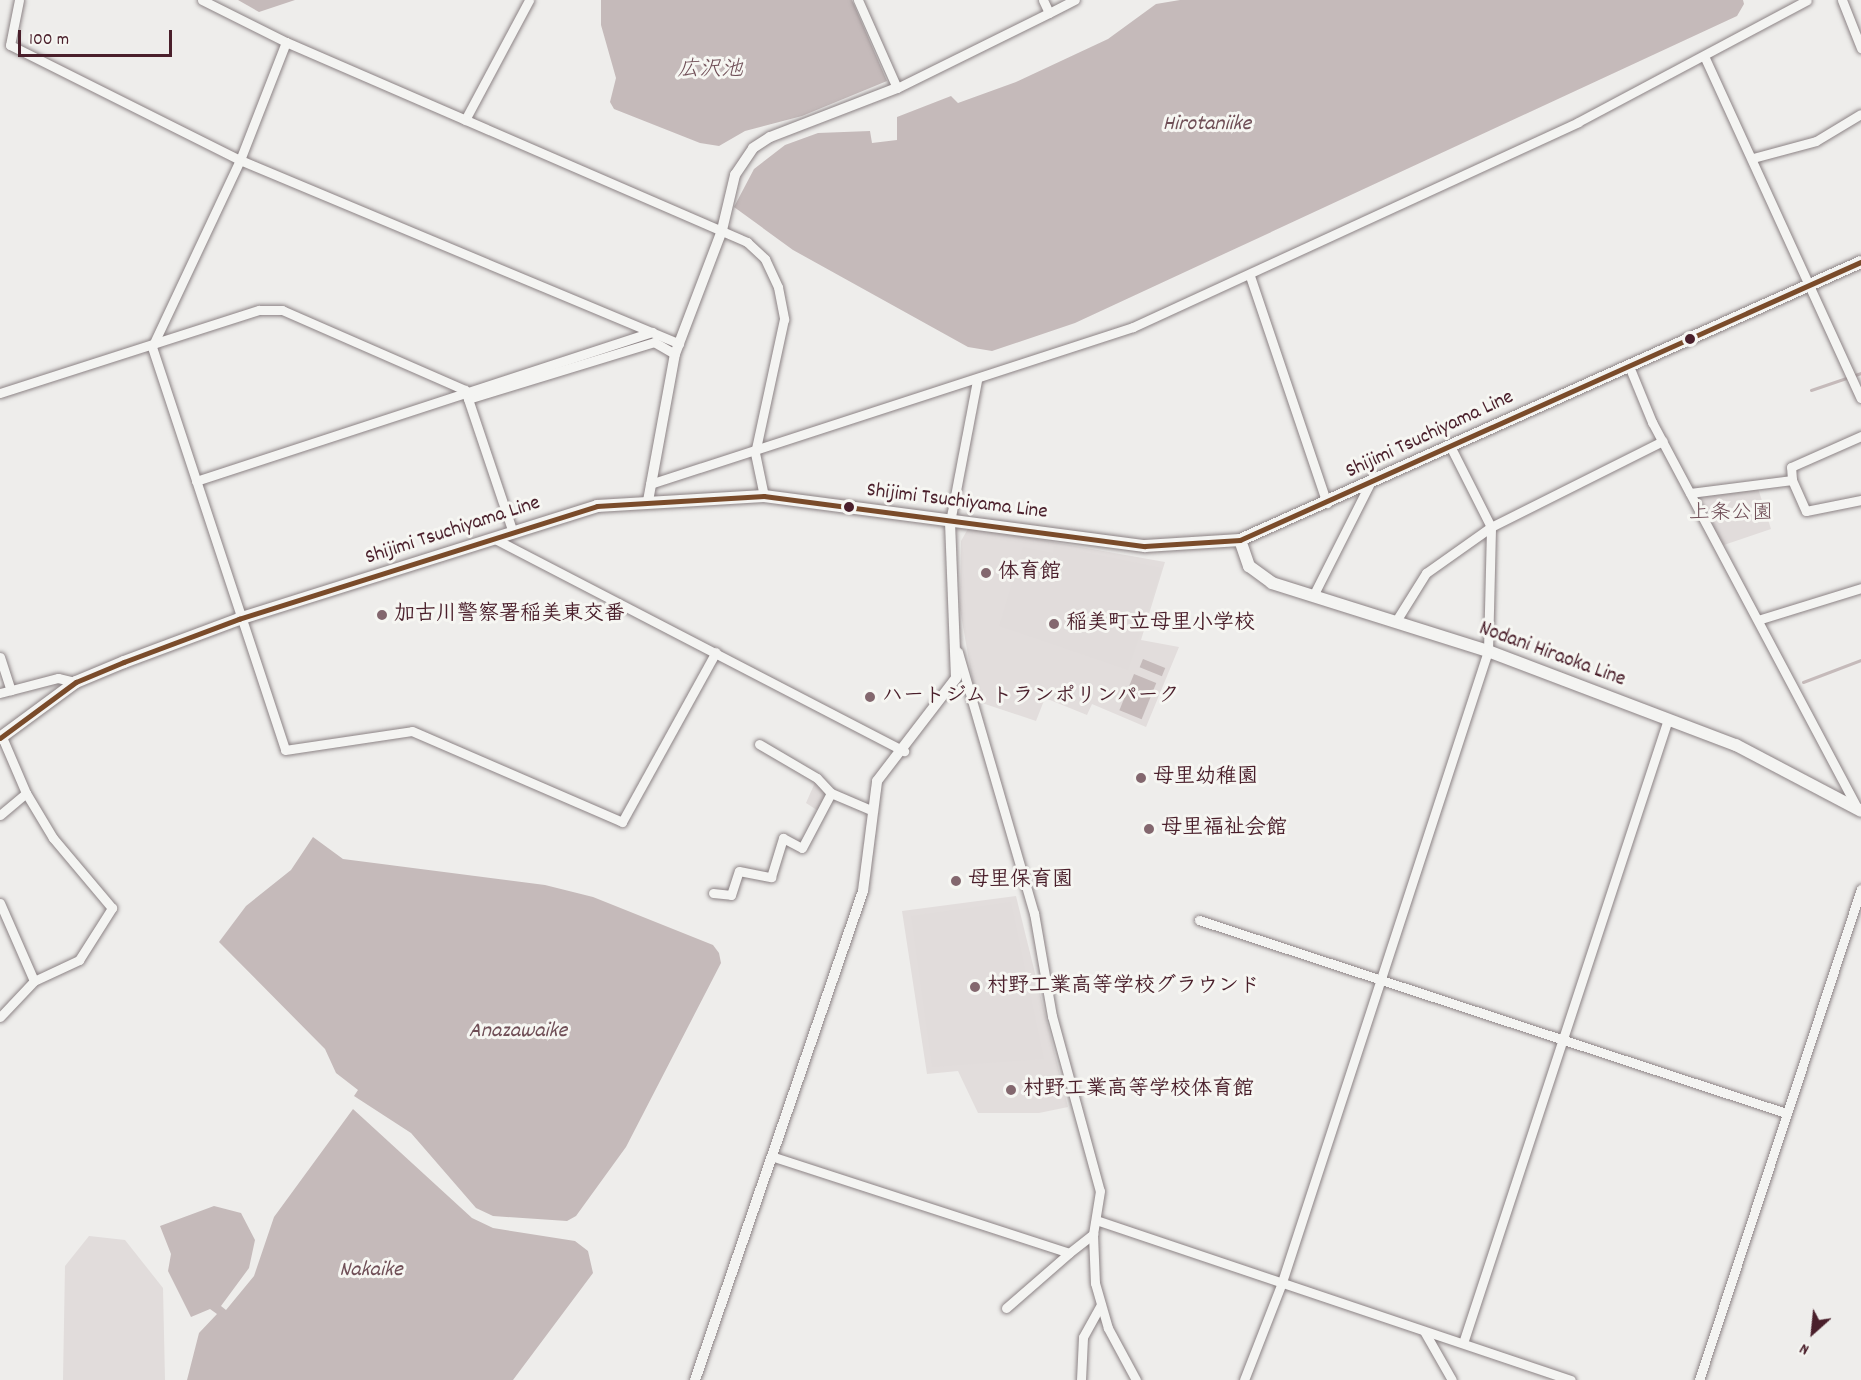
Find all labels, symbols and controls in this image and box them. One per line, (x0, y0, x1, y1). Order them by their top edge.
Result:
scale bar (21, 18, 176, 56)
text: 100 m (29, 28, 69, 53)
water label: 広沢池 (677, 58, 743, 84)
water label: Hirotaniike (1163, 112, 1251, 138)
unlabelled marker (1684, 333, 1696, 345)
street label: Shijimi Tsuchiyama Line (1342, 385, 1518, 485)
street label: Shijimi Tsuchiyama Line (865, 478, 1049, 526)
street label: Shijimi Tsuchiyama Line (362, 491, 544, 571)
unlabelled marker (843, 501, 855, 513)
park label: 上条公園 (1689, 501, 1773, 527)
place label: 体育館 (998, 560, 1061, 586)
marker: 体育館 (979, 566, 993, 580)
place label: 加古川警察署稲美東交番 (394, 602, 625, 628)
marker: 加古川警察署稲美東交番 (375, 608, 389, 622)
place label: 稲美町立母里小学校 (1066, 611, 1255, 637)
marker: 稲美町立母里小学校 (1047, 617, 1061, 631)
street label: Nodani Hiraoka Line (1475, 617, 1629, 693)
place label: ハートジム トランポリンパーク (882, 684, 1181, 710)
marker: ハートジム トランポリンパーク (863, 690, 877, 704)
place label: 母里幼稚園 (1153, 765, 1258, 791)
marker: 母里幼稚園 (1134, 771, 1148, 785)
place label: 母里福祉会館 (1161, 816, 1287, 842)
marker: 母里福祉会館 (1142, 822, 1156, 836)
place label: 母里保育園 (968, 868, 1073, 894)
marker: 母里保育園 (949, 874, 963, 888)
place label: 村野工業高等学校グラウンド (987, 974, 1260, 1000)
marker: 村野工業高等学校グラウンド (968, 980, 982, 994)
water label: Anazawaike (469, 1019, 567, 1045)
place label: 村野工業高等学校体育館 (1023, 1077, 1254, 1103)
marker: 村野工業高等学校体育館 (1004, 1083, 1018, 1097)
water label: Nakaike (339, 1258, 403, 1284)
north arrow (1783, 1302, 1843, 1362)
text: N (1796, 1336, 1813, 1361)

